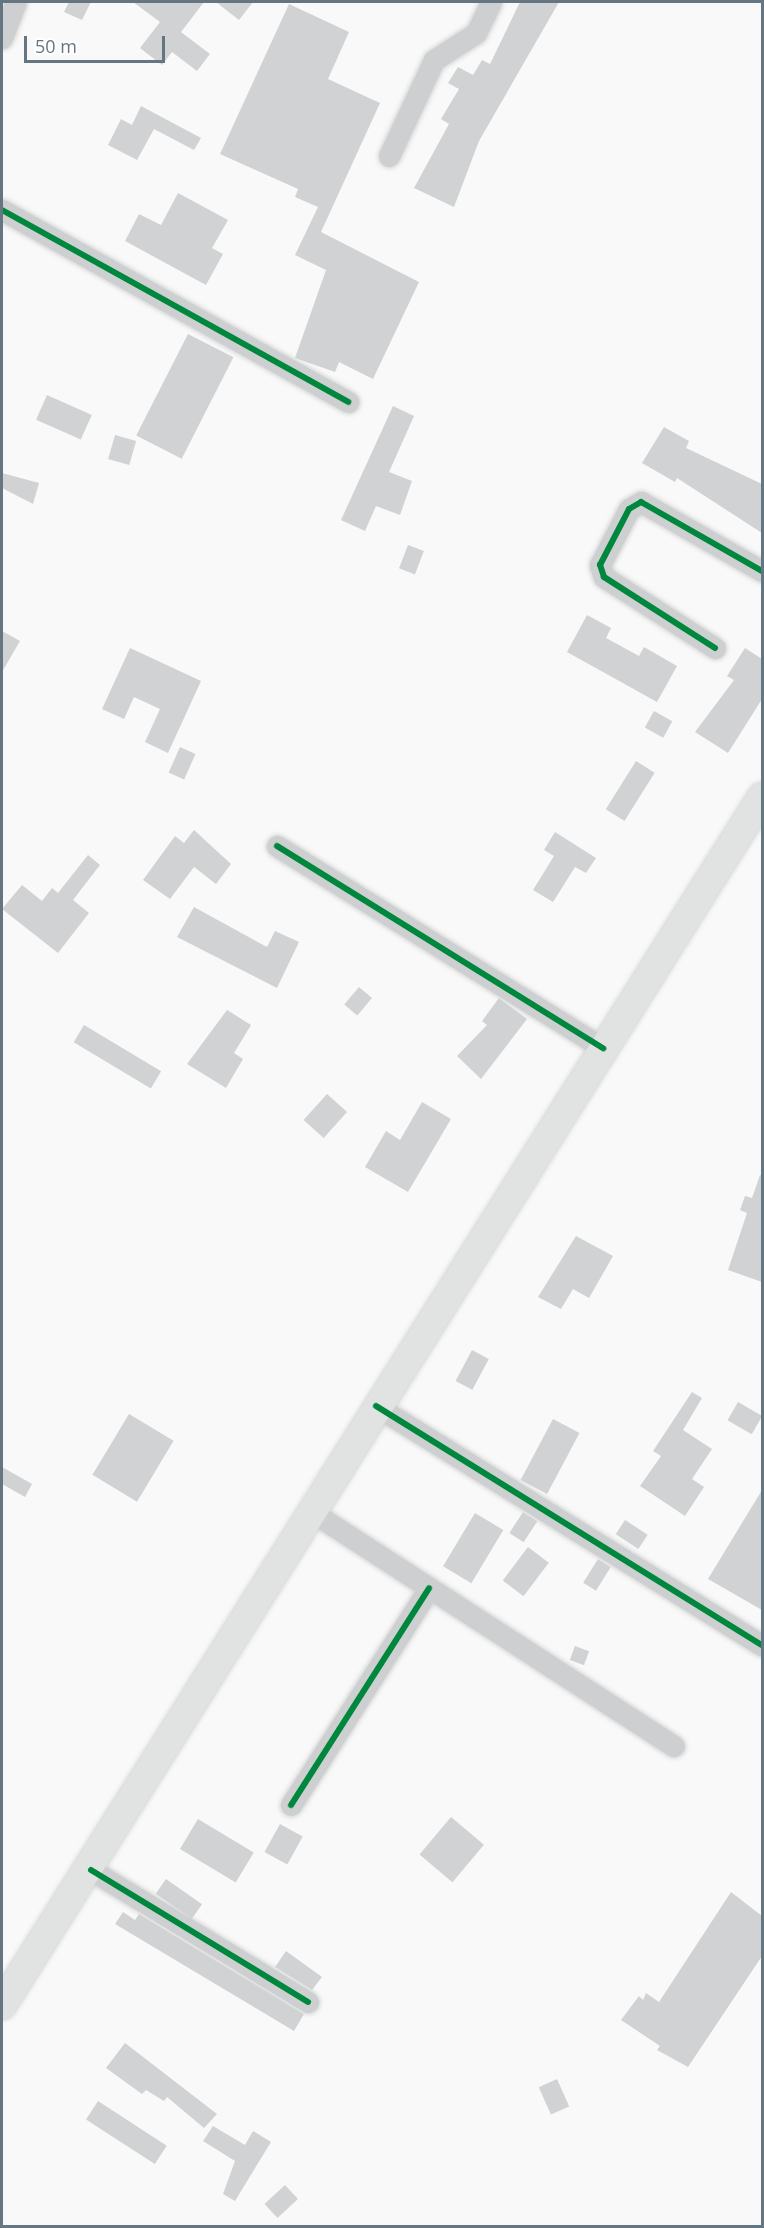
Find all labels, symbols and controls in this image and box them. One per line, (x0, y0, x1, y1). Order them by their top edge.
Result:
scale bar (27, 24, 168, 62)
text: 50 m (35, 34, 77, 58)

